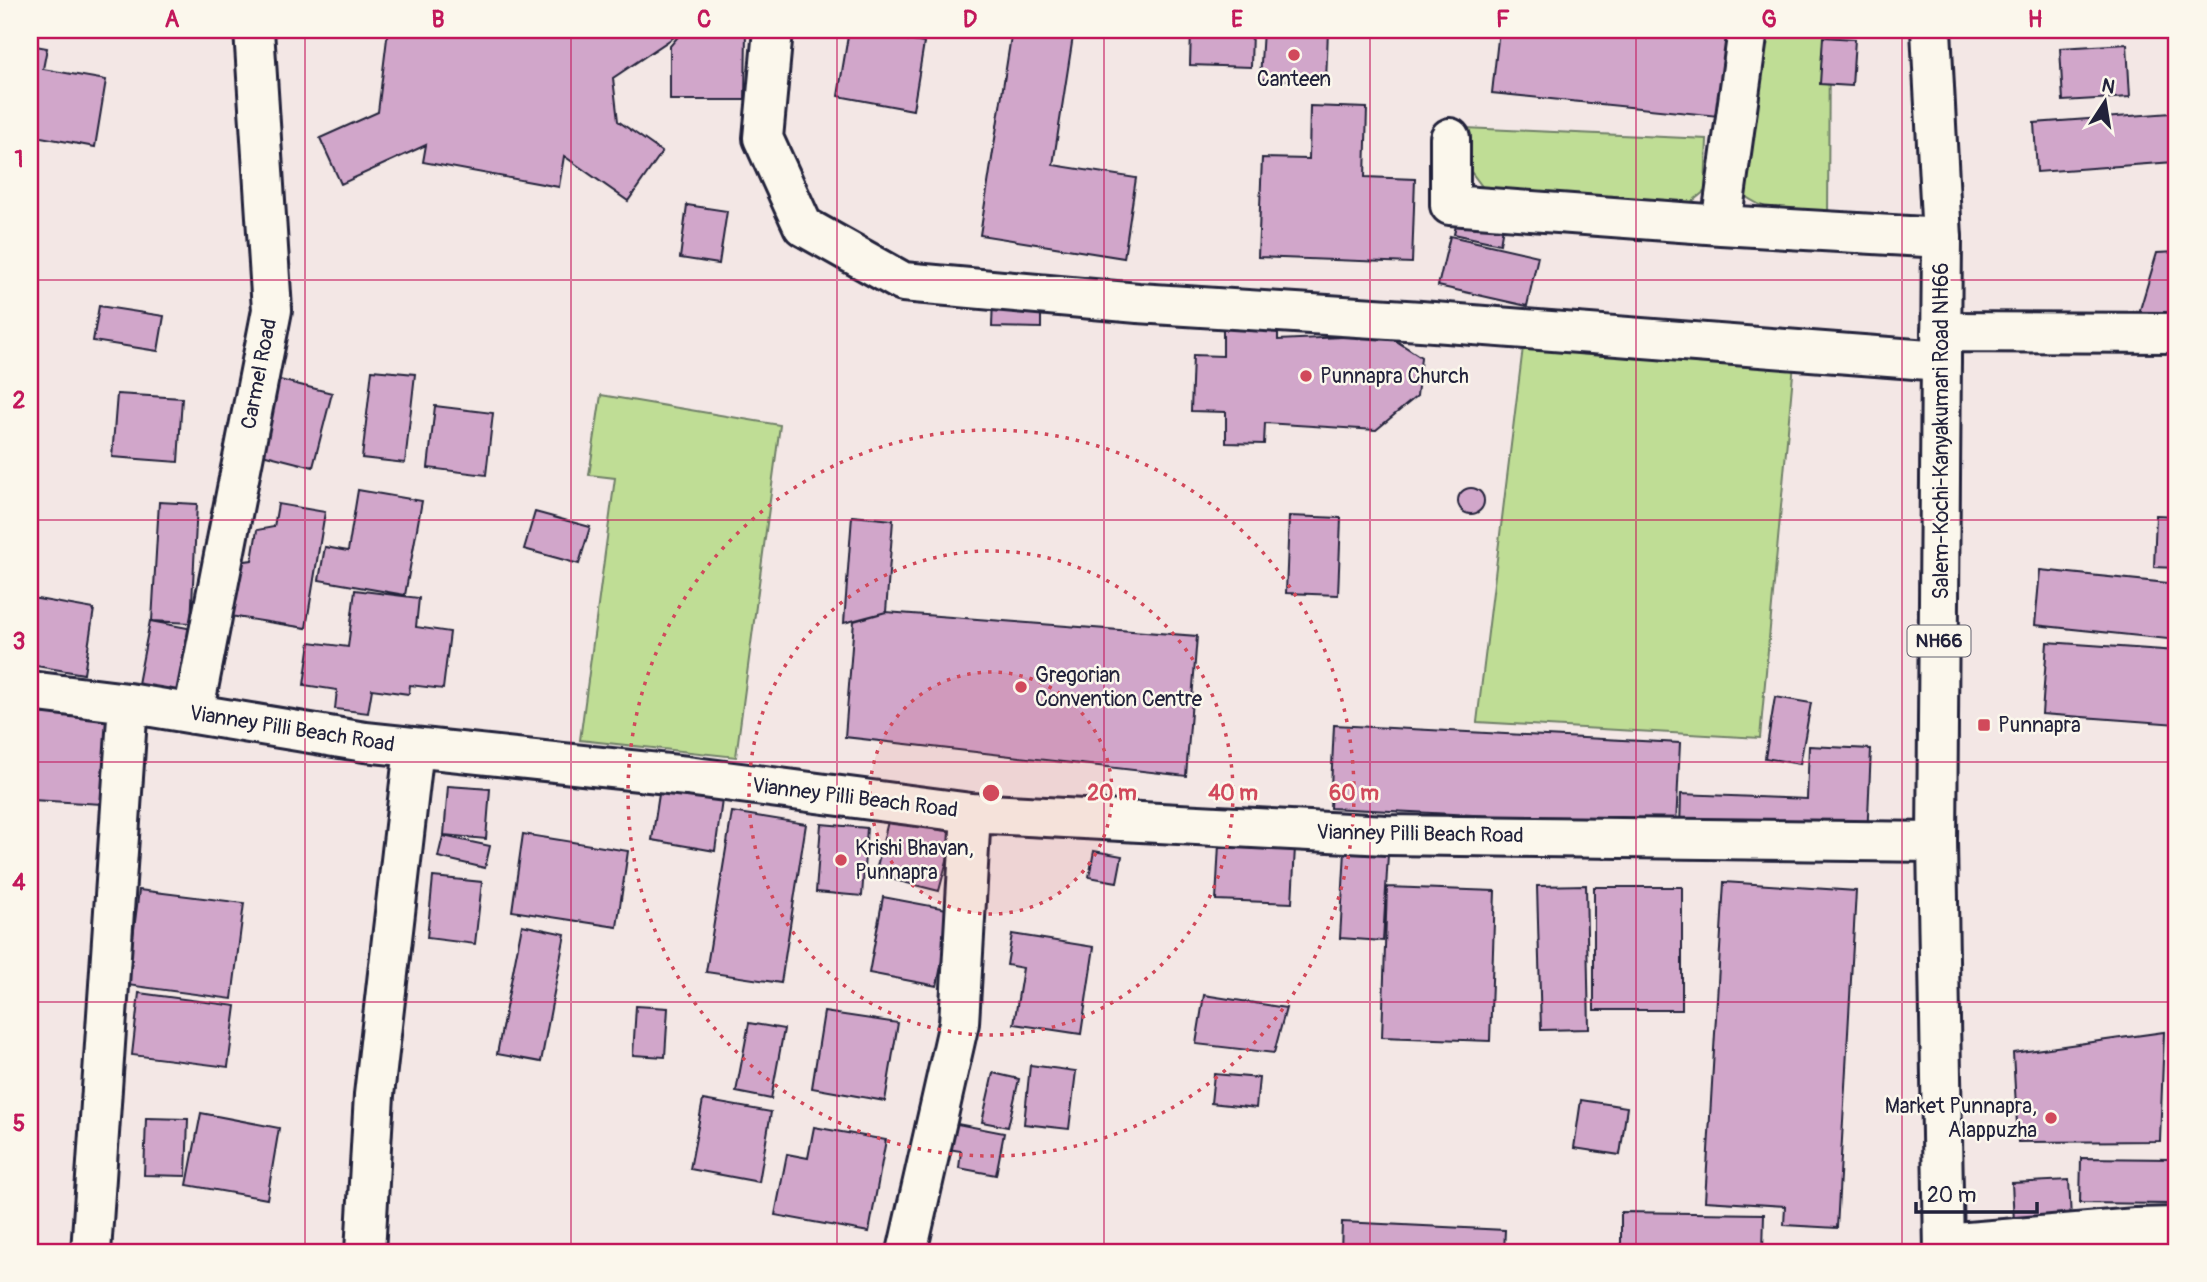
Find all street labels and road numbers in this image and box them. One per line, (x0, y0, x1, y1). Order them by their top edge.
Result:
street label: Salem-Kochi-Kanyakumari Road NH66 (1928, 263, 1955, 599)
street label: Carmel Road (235, 316, 283, 432)
road number: NH66 (1908, 626, 1970, 656)
street label: Vianney Pilli Beach Road (188, 699, 396, 759)
street label: Vianney Pilli Beach Road (750, 772, 960, 824)
street label: Vianney Pilli Beach Road (1316, 819, 1524, 849)

